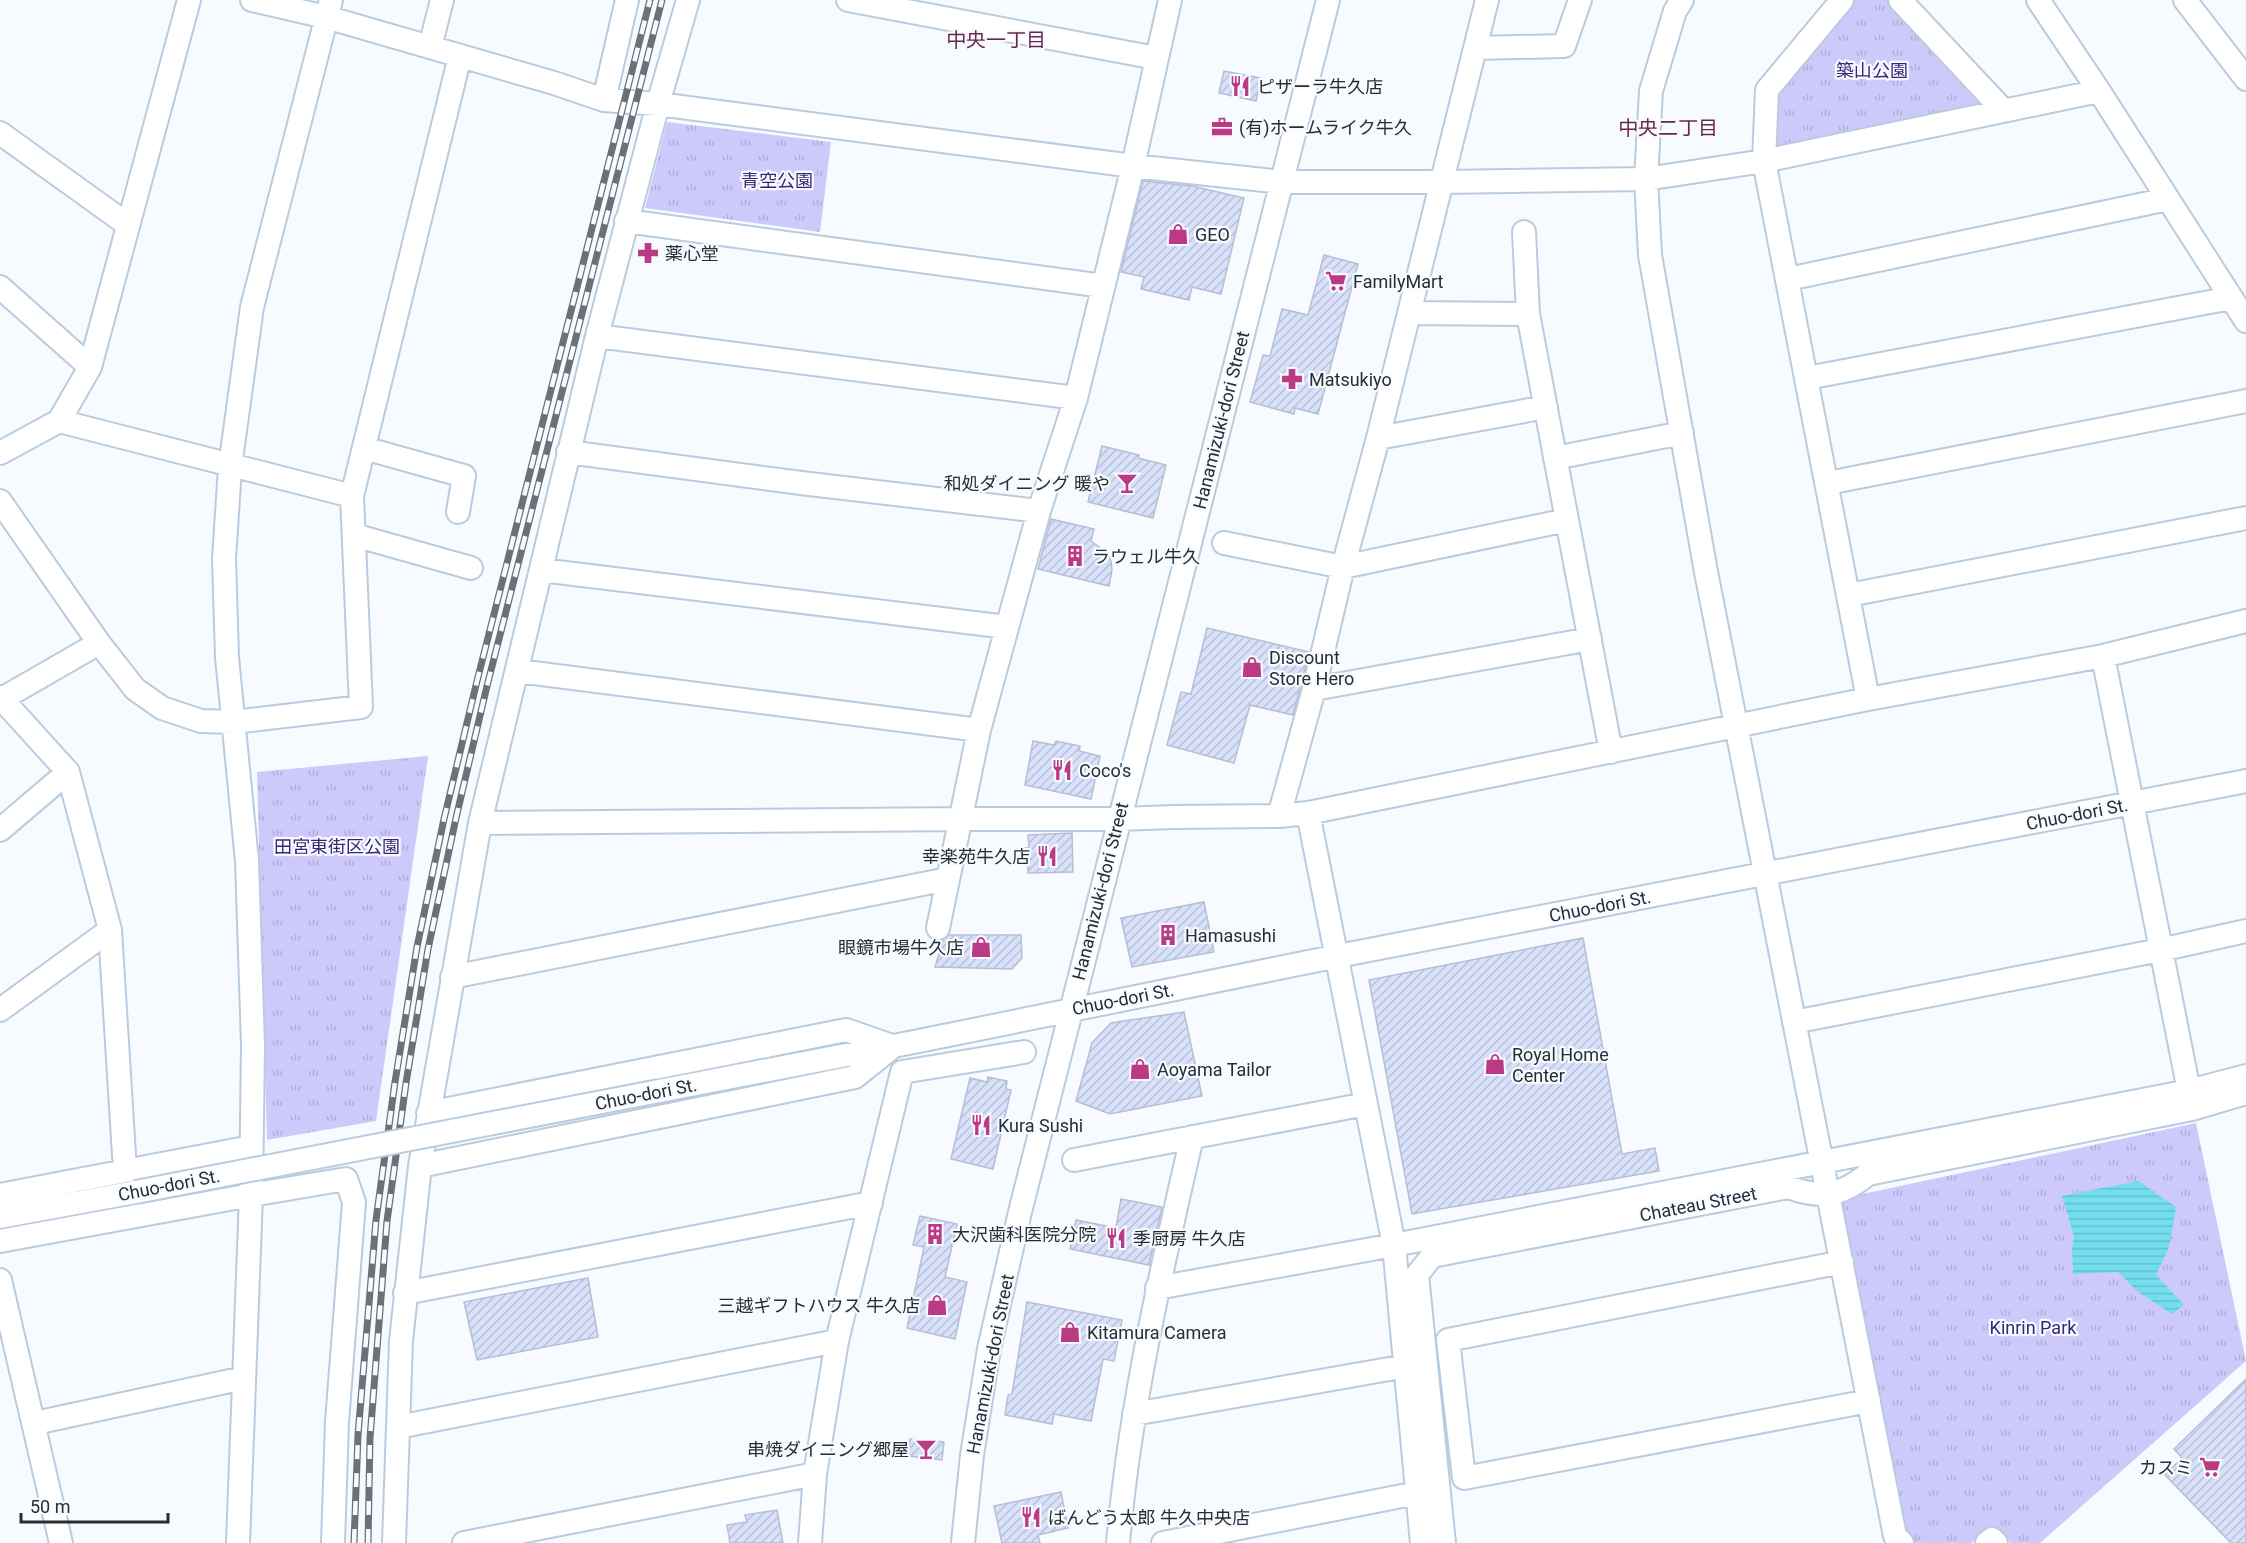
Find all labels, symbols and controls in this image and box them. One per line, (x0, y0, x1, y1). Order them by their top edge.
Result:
district label: 中央一丁目 (946, 28, 1046, 52)
park label: 築山公園 (1836, 60, 1908, 81)
restaurant icon: ピザーラ牛久店 (1228, 74, 1252, 98)
place label: ピザーラ牛久店 (1257, 76, 1383, 97)
office icon: (有)ホームライク牛久 (1210, 115, 1234, 139)
district label: 中央二丁目 (1618, 116, 1718, 140)
place label: (有)ホームライク牛久 (1239, 117, 1412, 139)
park label: 青空公園 (741, 170, 813, 191)
shop icon: GEO (1166, 222, 1190, 246)
place label: GEO (1195, 224, 1230, 245)
pharmacy icon: 薬心堂 (636, 241, 660, 265)
place label: 薬心堂 (665, 243, 719, 264)
supermarket icon: FamilyMart (1324, 269, 1348, 293)
place label: FamilyMart (1353, 271, 1444, 292)
street label: Hanamizuki-dori Street (1189, 329, 1253, 511)
pharmacy icon: Matsukiyo (1280, 367, 1304, 391)
place label: Matsukiyo (1309, 369, 1392, 390)
bar icon: 和処ダイニング 暖や (1115, 471, 1139, 495)
place label: 和処ダイニング 暖や (944, 473, 1110, 494)
building icon: ラウェル牛久 (1063, 544, 1087, 568)
place label: ラウェル牛久 (1092, 546, 1200, 567)
place label: Discount Store Hero (1269, 647, 1354, 689)
shop icon: Discount Store Hero (1240, 655, 1264, 679)
restaurant icon: Coco's (1050, 758, 1074, 782)
place label: Coco's (1079, 760, 1131, 781)
street label: Chuo-dori St. (2024, 794, 2130, 834)
street label: Hanamizuki-dori Street (1068, 800, 1132, 982)
park label: 田宮東街区公園 (274, 836, 400, 857)
restaurant icon: 幸楽苑牛久店 (1035, 844, 1059, 868)
place label: 幸楽苑牛久店 (922, 846, 1030, 867)
street label: Chuo-dori St. (1547, 886, 1653, 926)
building icon: Hamasushi (1156, 923, 1180, 947)
place label: Hamasushi (1185, 925, 1276, 946)
shop icon: 眼鏡市場牛久店 (969, 935, 993, 959)
place label: 眼鏡市場牛久店 (838, 937, 964, 958)
street label: Chuo-dori St. (1070, 979, 1176, 1019)
place label: Royal Home Center (1512, 1044, 1609, 1086)
shop icon: Royal Home Center (1483, 1052, 1507, 1076)
shop icon: Aoyama Tailor (1128, 1057, 1152, 1081)
place label: Aoyama Tailor (1157, 1059, 1271, 1080)
street label: Chuo-dori St. (593, 1074, 699, 1114)
restaurant icon: Kura Sushi (969, 1113, 993, 1137)
place label: Kura Sushi (998, 1115, 1083, 1136)
street label: Chuo-dori St. (116, 1165, 222, 1205)
street label: Chateau Street (1638, 1182, 1758, 1226)
building icon: 大沢歯科医院分院 (923, 1222, 947, 1246)
place label: 大沢歯科医院分院 (952, 1224, 1096, 1245)
restaurant icon: 季厨房 牛久店 (1104, 1226, 1128, 1250)
place label: 季厨房 牛久店 (1133, 1228, 1245, 1249)
street label: Hanamizuki-dori Street (962, 1272, 1018, 1456)
shop icon: 三越ギフトハウス 牛久店 (925, 1293, 949, 1317)
place label: 三越ギフトハウス 牛久店 (718, 1295, 920, 1316)
park label: Kinrin Park (1990, 1317, 2077, 1338)
shop icon: Kitamura Camera (1058, 1320, 1082, 1344)
place label: Kitamura Camera (1087, 1322, 1226, 1343)
bar icon: 串焼ダイニング郷屋 (914, 1437, 938, 1461)
place label: 串焼ダイニング郷屋 (747, 1439, 909, 1460)
supermarket icon: カスミ (2198, 1455, 2222, 1479)
place label: カスミ (2139, 1457, 2193, 1478)
scale bar (21, 1486, 168, 1524)
text: 50 m (30, 1496, 70, 1517)
restaurant icon: ばんどう太郎 牛久中央店 (1019, 1505, 1043, 1529)
place label: ばんどう太郎 牛久中央店 (1048, 1507, 1250, 1528)

